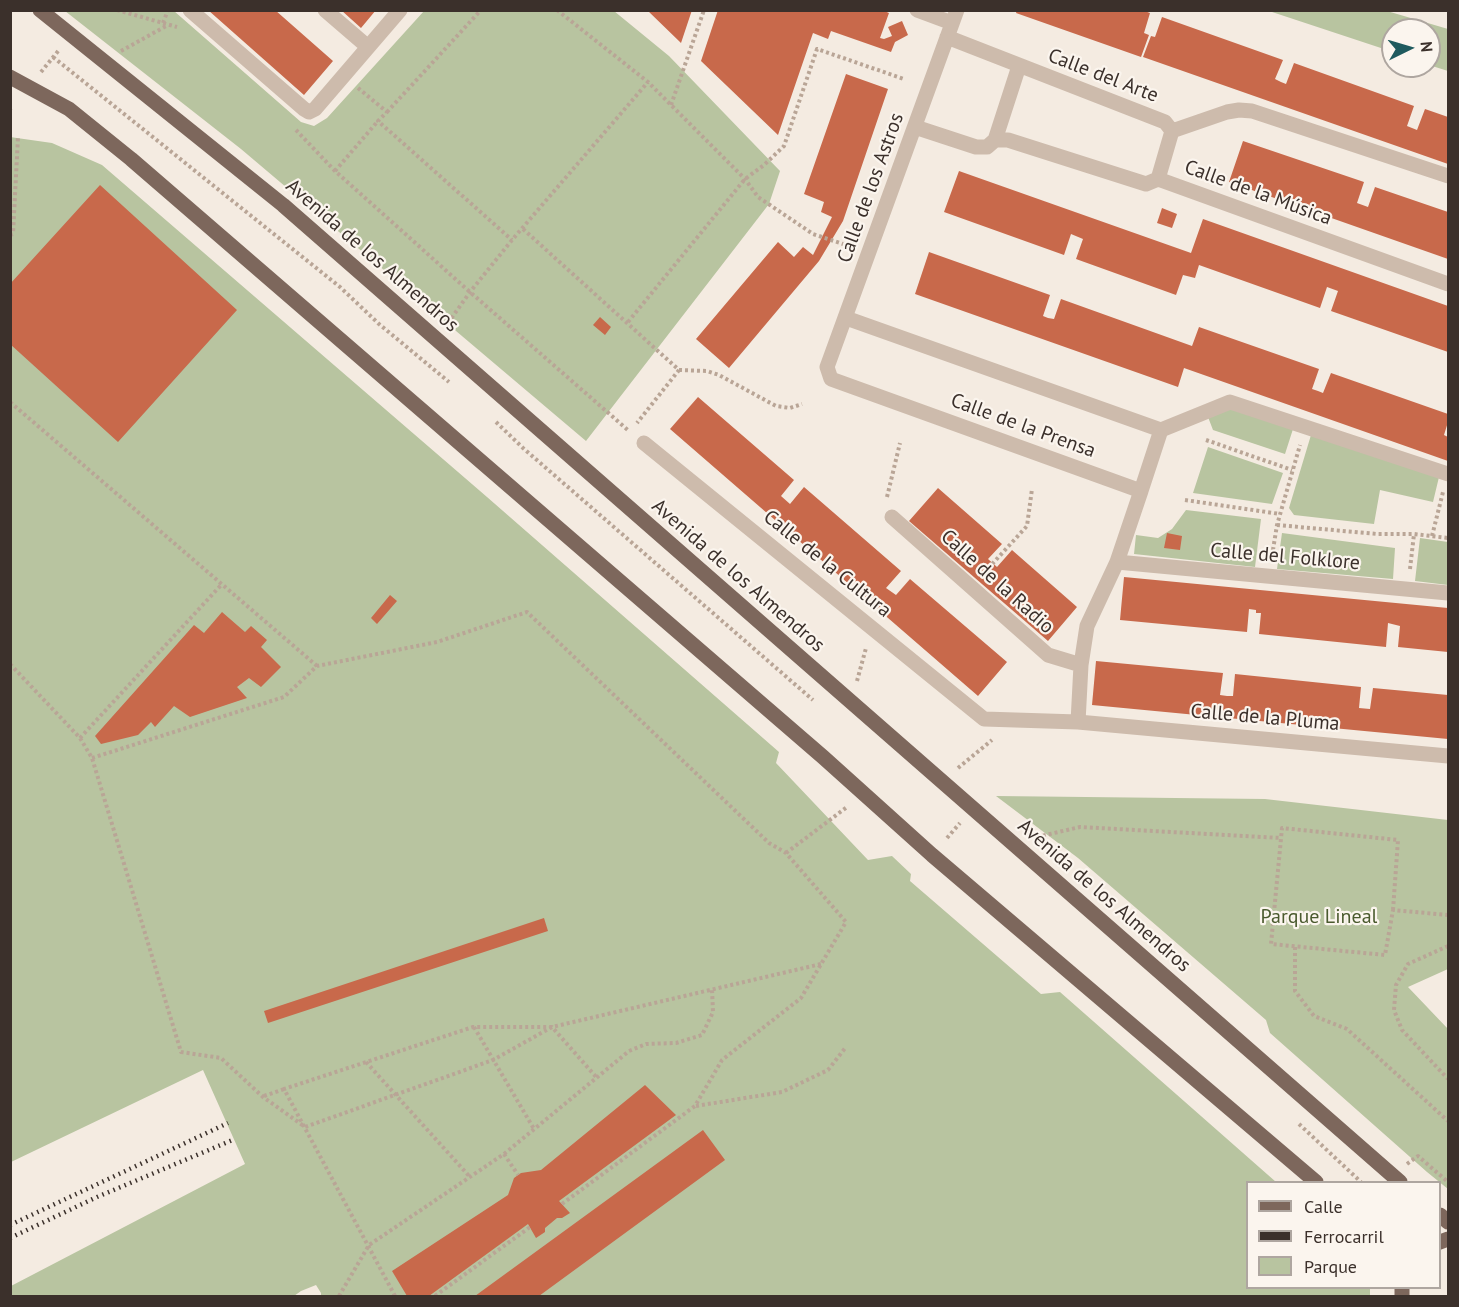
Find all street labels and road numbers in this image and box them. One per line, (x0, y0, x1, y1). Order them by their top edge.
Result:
street label: Calle del Arte (1045, 44, 1161, 108)
street label: Calle de los Astros (833, 110, 909, 266)
street label: Calle de la Música (1181, 155, 1335, 231)
street label: Avenida de los Almendros (281, 174, 463, 338)
street label: Calle de la Prensa (947, 389, 1099, 463)
street label: Avenida de los Almendros (647, 494, 829, 658)
street label: Calle de la Cultura (758, 505, 896, 623)
street label: Calle de la Radio (935, 525, 1059, 639)
street label: Calle del Folklore (1209, 538, 1361, 576)
street label: Calle de la Pluma (1189, 700, 1341, 736)
street label: Avenida de los Almendros (1013, 814, 1195, 978)

